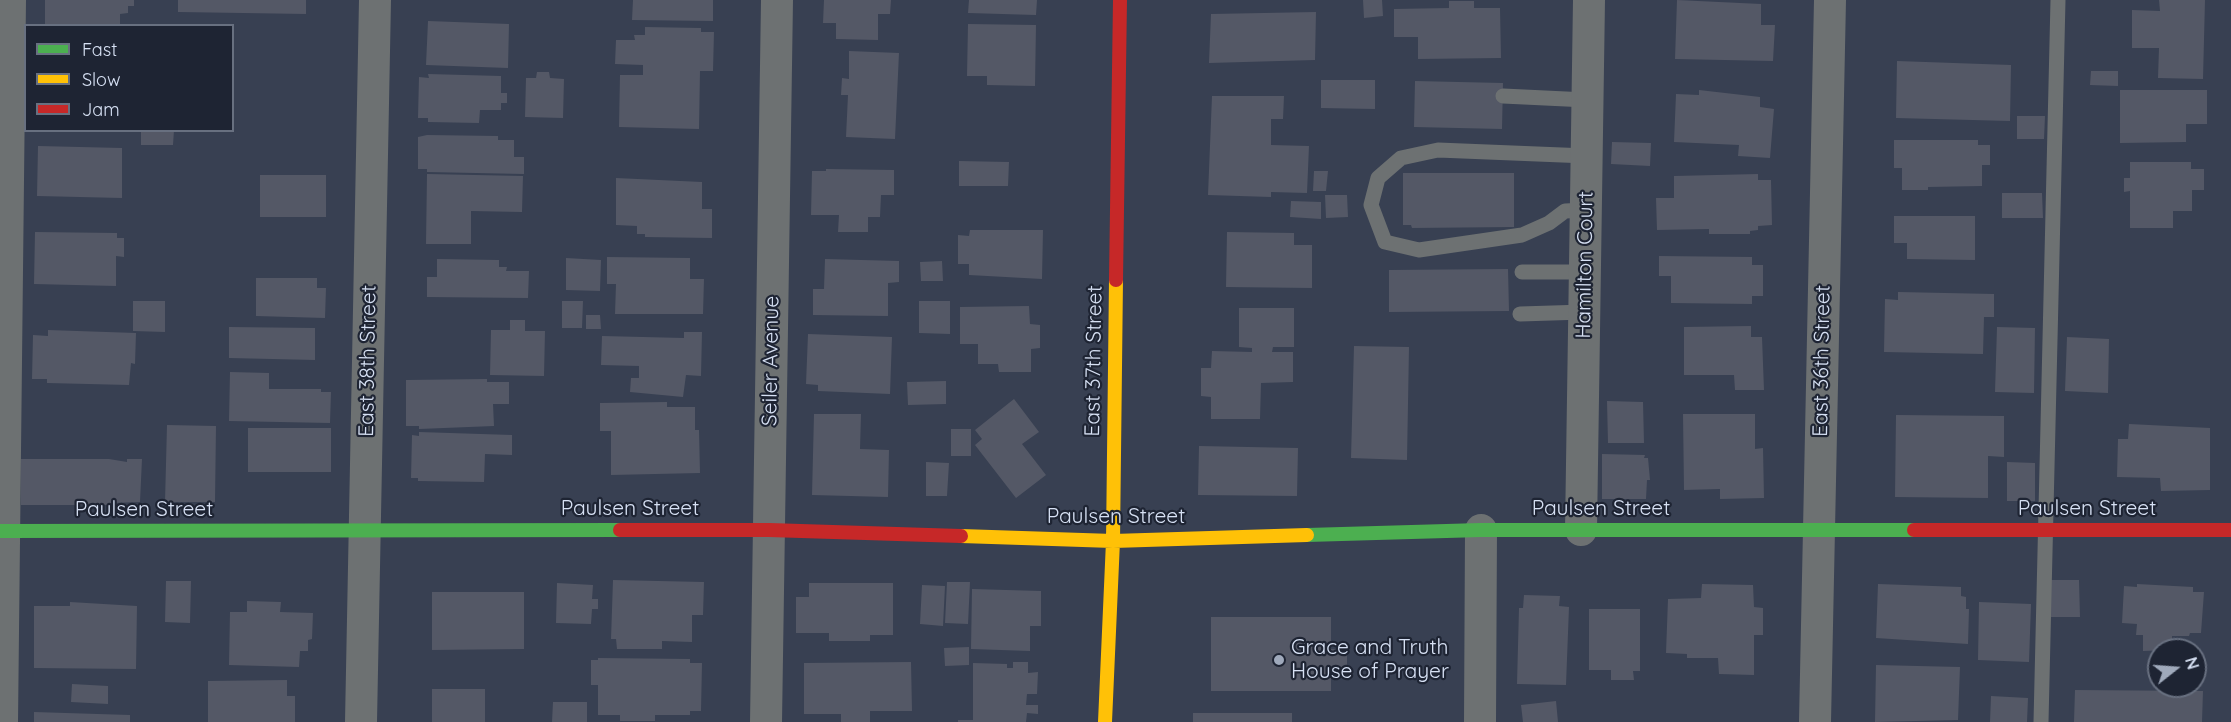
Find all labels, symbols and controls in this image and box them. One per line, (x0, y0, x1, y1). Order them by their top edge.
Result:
legend (24, 24, 234, 132)
text: Fast (82, 38, 117, 61)
text: Slow (82, 68, 120, 91)
text: Jam (82, 98, 120, 121)
street label: Hamilton Court (1571, 191, 1599, 339)
street label: East 38th Street (354, 285, 382, 437)
street label: East 37th Street (1080, 285, 1108, 437)
street label: East 36th Street (1808, 285, 1836, 437)
street label: Seiler Avenue (757, 296, 785, 426)
street label: Paulsen Street (561, 496, 699, 522)
street label: Paulsen Street (1532, 496, 1670, 522)
street label: Paulsen Street (2018, 496, 2156, 522)
street label: Paulsen Street (75, 497, 213, 523)
street label: Paulsen Street (1047, 504, 1185, 530)
place label: Grace and Truth House of Prayer (1291, 635, 1449, 685)
north arrow (2147, 638, 2207, 698)
marker: Grace and Truth House of Prayer (1272, 653, 1286, 667)
text: N (2181, 655, 2204, 672)

